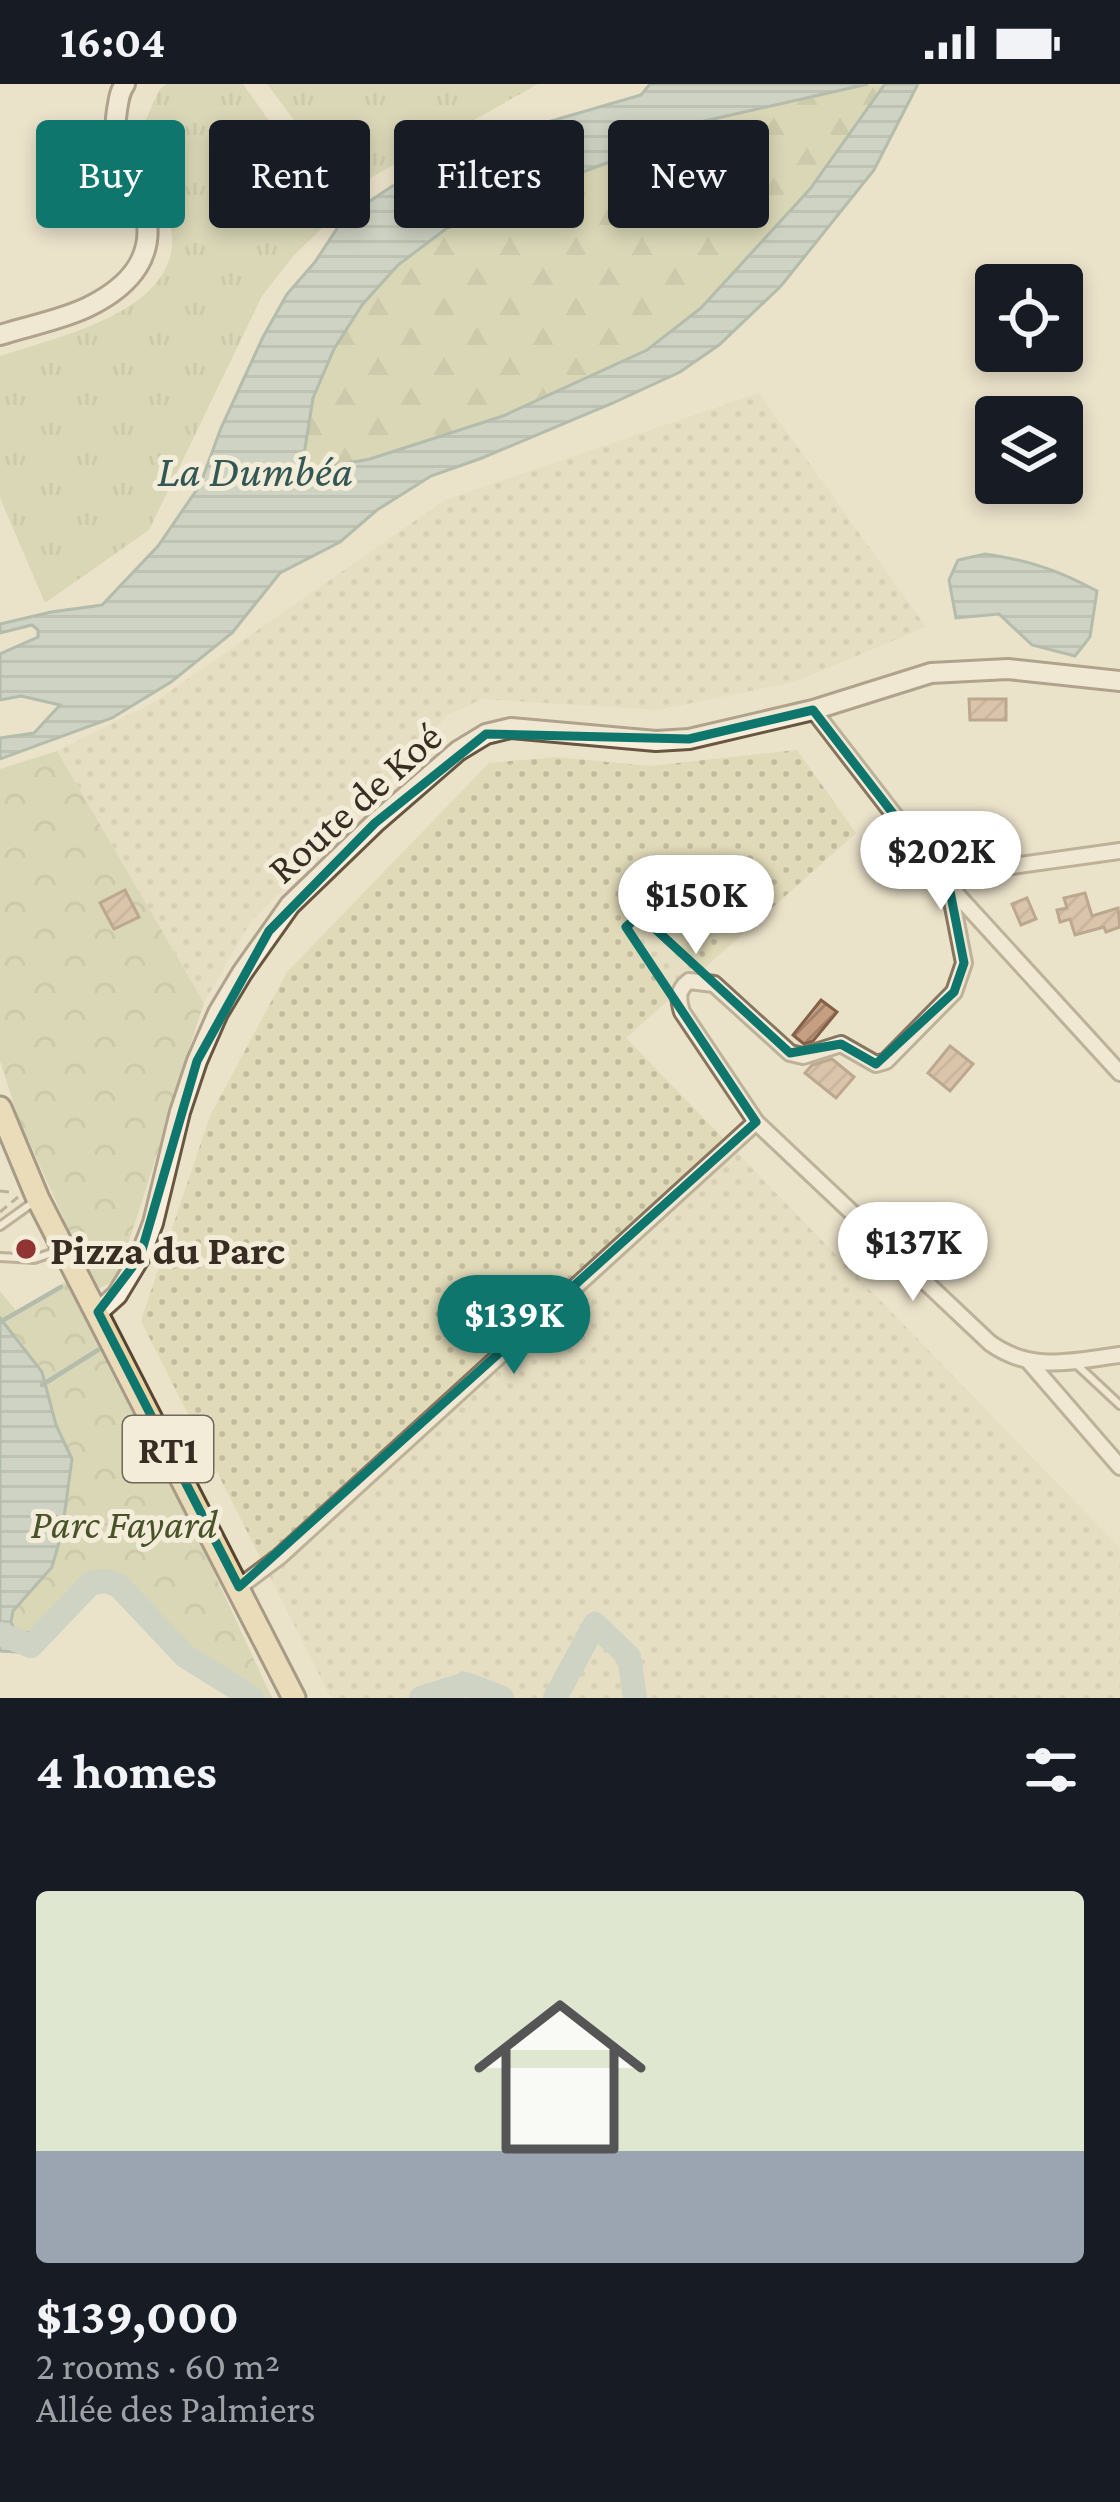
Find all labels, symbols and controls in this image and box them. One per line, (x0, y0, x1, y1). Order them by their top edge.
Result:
text: 16:04 (60, 17, 166, 67)
chip: Buy (36, 120, 185, 228)
chip: Rent (209, 120, 370, 228)
chip: Filters (394, 120, 584, 228)
chip: New (608, 120, 769, 228)
map controls (975, 264, 1083, 504)
button: locate (975, 264, 1083, 372)
button: layers (975, 396, 1083, 504)
water label: La Dumbéa (157, 446, 353, 496)
street label: Route de Koé (258, 712, 451, 892)
pin: $202K (857, 811, 1025, 913)
text: $202K (887, 828, 995, 871)
pin: $150K (612, 855, 780, 957)
text: $150K (645, 872, 747, 915)
pin: $137K (829, 1202, 997, 1304)
text: $137K (865, 1219, 961, 1262)
place label: Pizza du Parc (50, 1226, 285, 1273)
marker: Pizza du Parc (13, 1236, 39, 1262)
pin: $139K (430, 1275, 598, 1377)
text: $139K (464, 1292, 564, 1335)
road number: RT1 (123, 1416, 213, 1482)
park label: Parc Fayard (31, 1500, 219, 1547)
icon: filters (1018, 1737, 1084, 1803)
text: 4 homes (36, 1742, 217, 1799)
icon: home (452, 1969, 668, 2185)
text: $139,000 (36, 2287, 239, 2344)
text: 2 rooms · 60 m² (36, 2344, 280, 2387)
text: Allée des Palmiers (36, 2387, 315, 2430)

